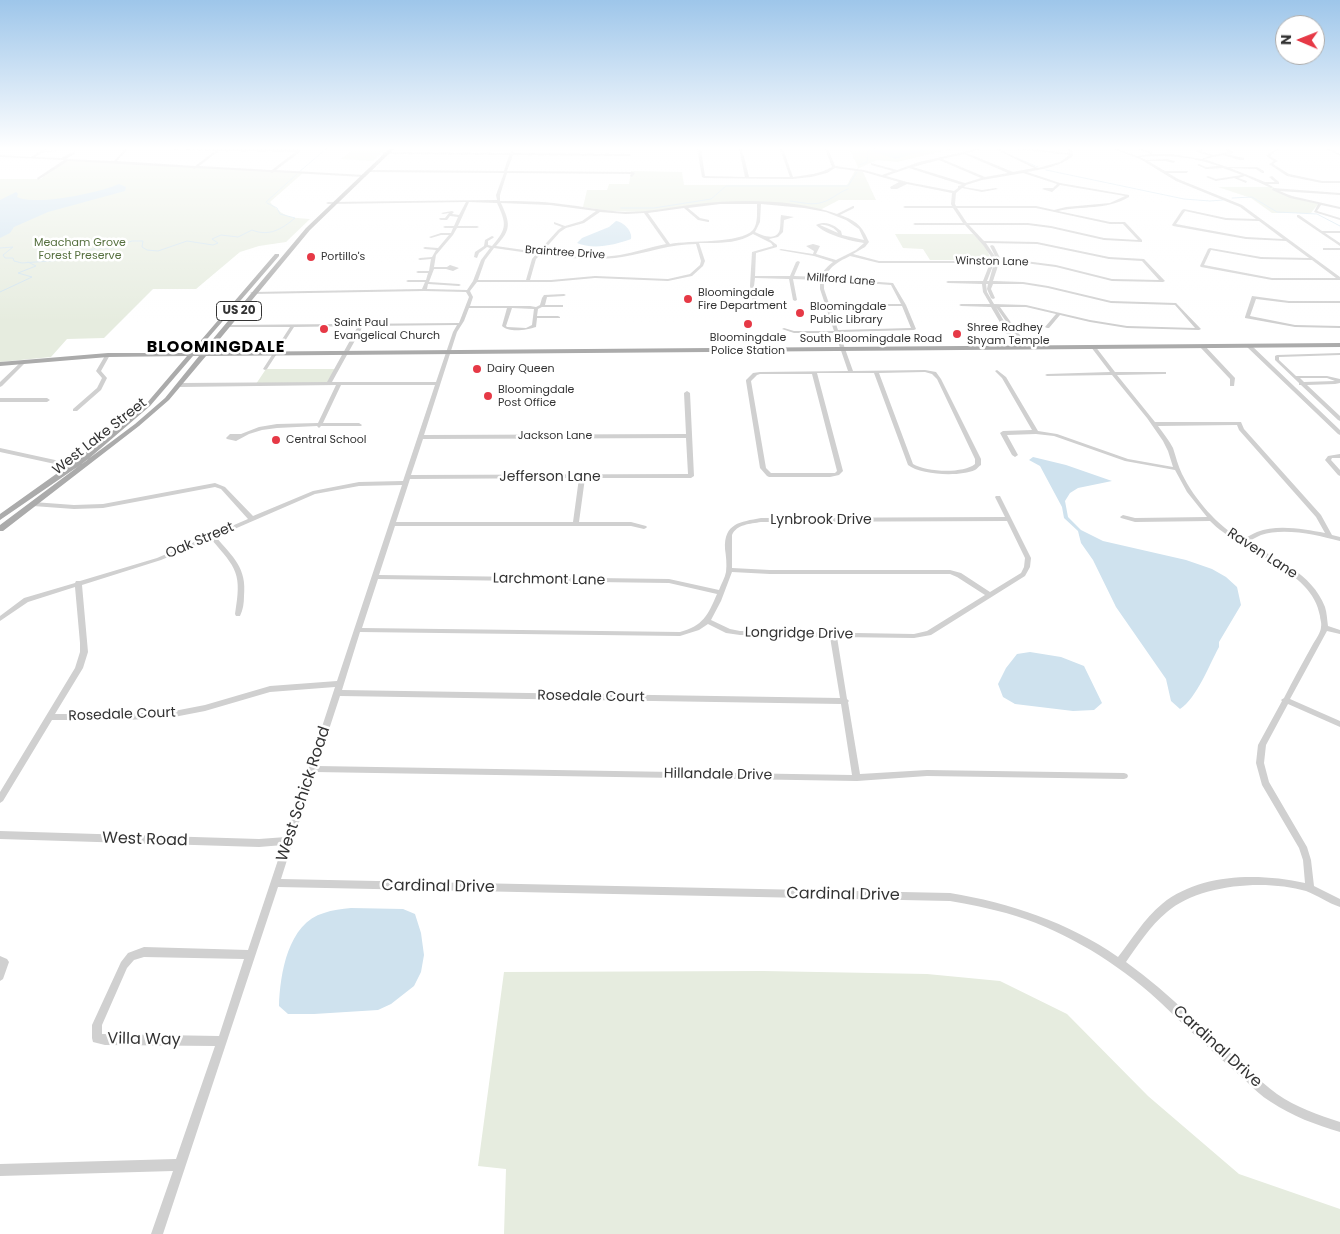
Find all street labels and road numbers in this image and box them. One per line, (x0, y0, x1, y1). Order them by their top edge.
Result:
street label: Braintree Drive (524, 244, 606, 262)
street label: Winston Lane (955, 255, 1029, 269)
street label: Millford Lane (806, 271, 876, 289)
road number: US 20 (216, 302, 262, 321)
street label: South Bloomingdale Road (800, 332, 942, 346)
street label: West Lake Street (50, 395, 150, 479)
street label: Jackson Lane (518, 429, 592, 443)
street label: Jefferson Lane (499, 469, 601, 485)
street label: Lynbrook Drive (770, 512, 872, 528)
street label: Oak Street (163, 519, 237, 563)
street label: Raven Lane (1224, 525, 1300, 583)
street label: Larchmont Lane (493, 571, 605, 589)
street label: Longridge Drive (745, 625, 853, 643)
street label: Rosedale Court (537, 688, 645, 706)
street label: Rosedale Court (68, 705, 176, 725)
street label: West Schick Road (273, 724, 335, 864)
street label: Hillandale Drive (664, 766, 772, 784)
street label: West Road (102, 829, 188, 851)
street label: Cardinal Drive (381, 876, 495, 898)
street label: Cardinal Drive (786, 884, 900, 906)
street label: Cardinal Drive (1168, 1002, 1266, 1092)
street label: Villa Way (107, 1030, 181, 1050)

